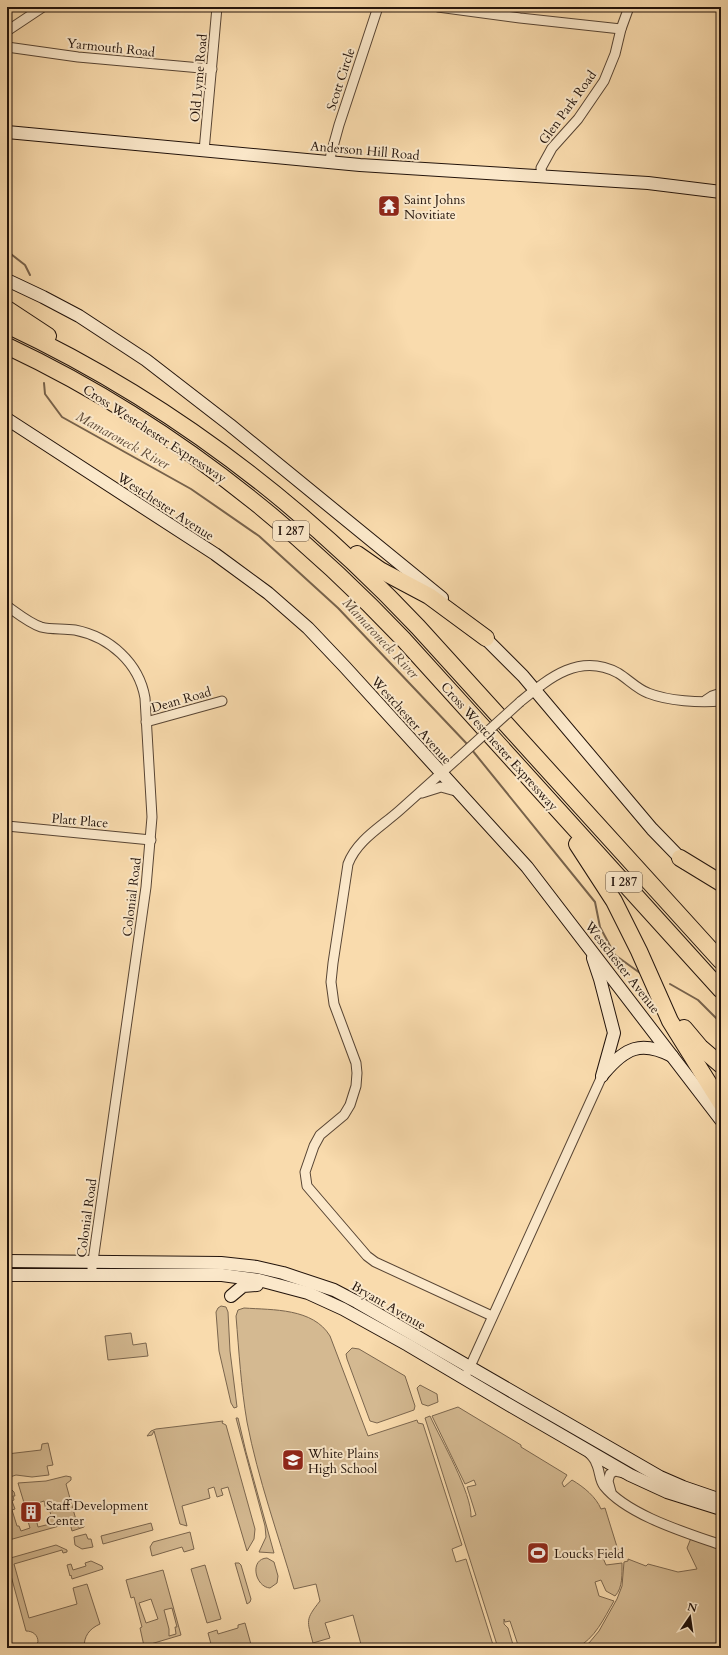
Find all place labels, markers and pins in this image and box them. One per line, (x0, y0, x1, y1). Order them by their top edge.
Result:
place label: Saint Johns Novitiate (404, 191, 465, 224)
temple icon: Saint Johns Novitiate (376, 193, 402, 219)
place label: White Plains High School (307, 1445, 379, 1478)
school or university icon: White Plains High School (280, 1447, 306, 1473)
place label: Staff Development Center (46, 1497, 148, 1530)
building icon: Staff Development Center (18, 1499, 44, 1525)
sports icon: Loucks Field (525, 1540, 551, 1566)
place label: Loucks Field (554, 1545, 624, 1563)

